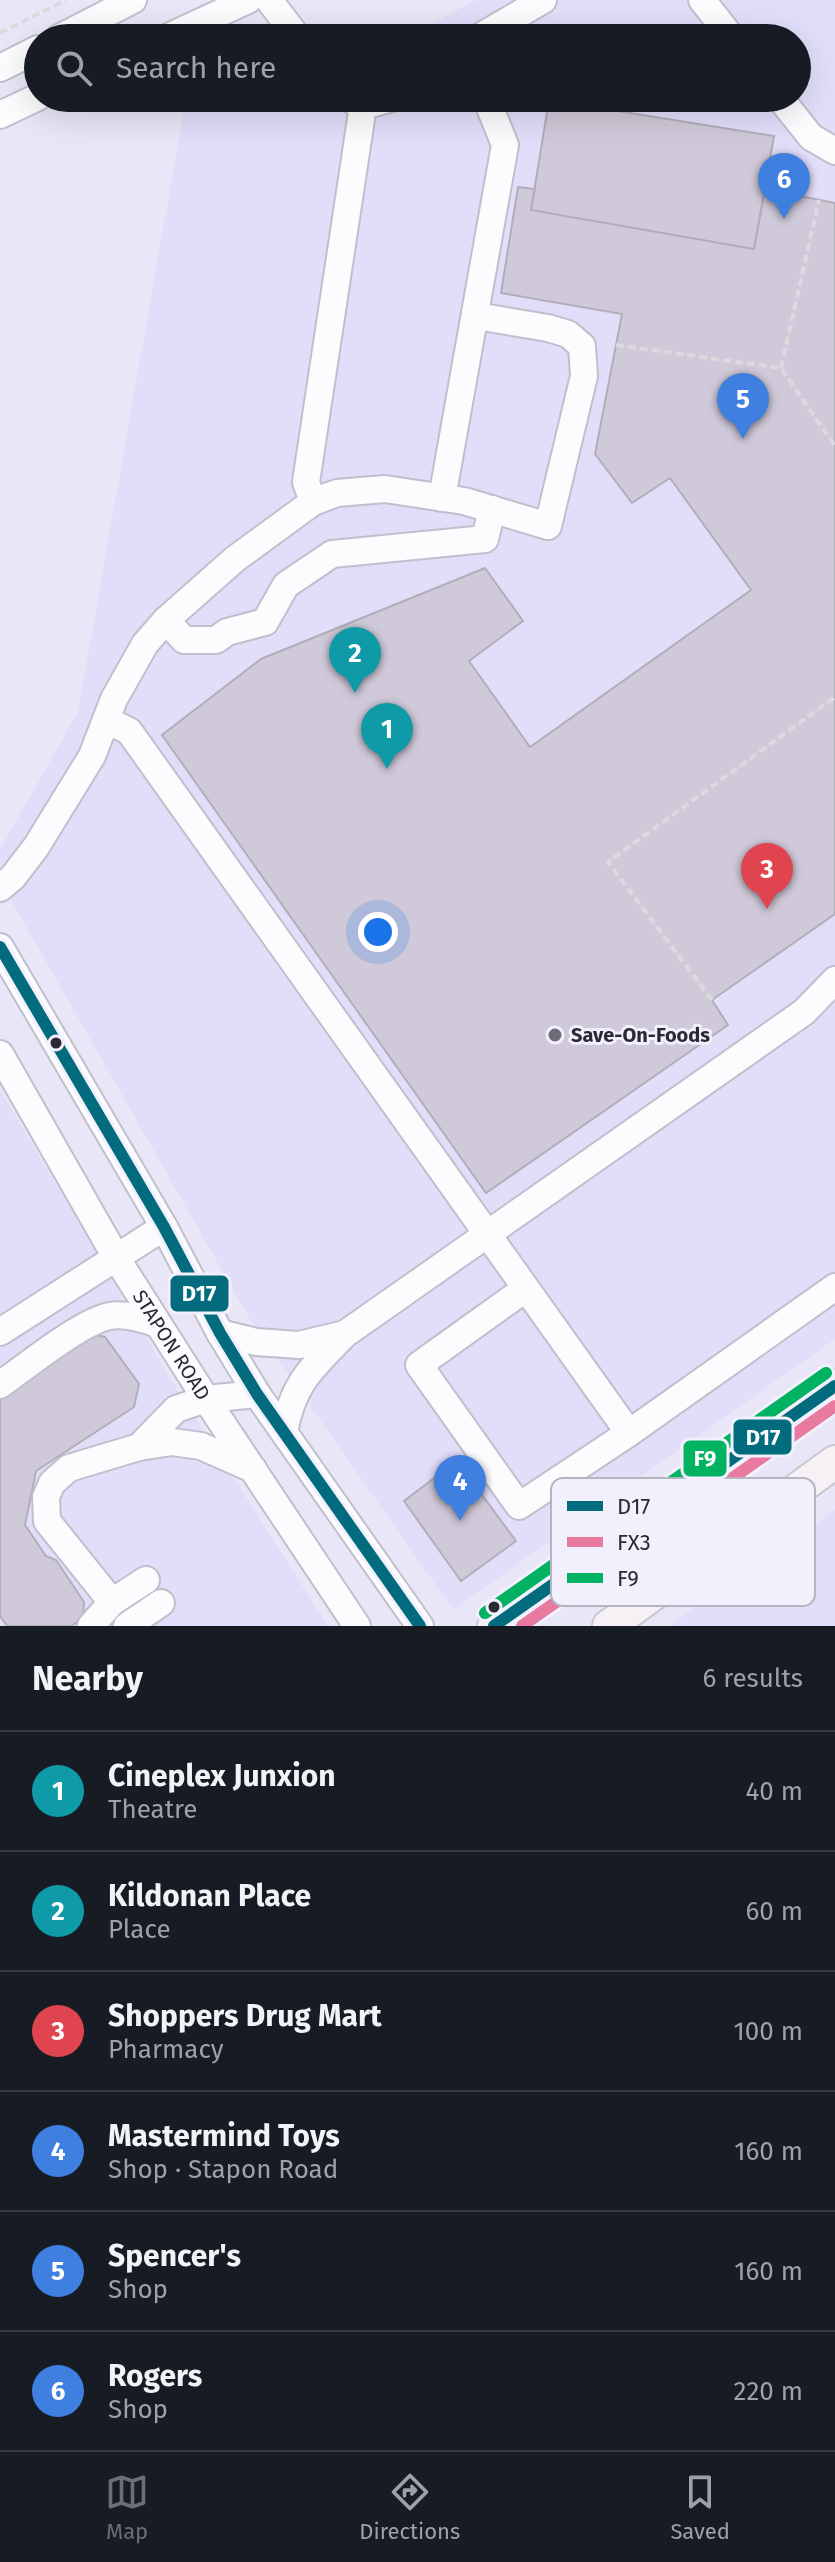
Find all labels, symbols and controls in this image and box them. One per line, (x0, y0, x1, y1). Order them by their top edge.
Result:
search box (24, 24, 811, 112)
icon: search (52, 46, 96, 90)
text: Search here (116, 50, 276, 86)
pin: 6 (758, 153, 810, 219)
pin: 5 (717, 373, 769, 439)
pin: 2 (329, 627, 381, 693)
pin: 1 (361, 703, 413, 769)
pin: 3 (741, 843, 793, 909)
your location (358, 912, 398, 952)
place label: Save-On-Foods (571, 1023, 710, 1047)
marker: Save-On-Foods (546, 1026, 564, 1044)
unlabelled marker (48, 1035, 64, 1051)
line badge: D17 (169, 1274, 230, 1313)
text: D17 (182, 1280, 216, 1307)
street label: STAPON ROAD (128, 1286, 216, 1405)
line badge: D17 (732, 1418, 793, 1456)
text: D17 (746, 1424, 780, 1451)
line badge: F9 (682, 1439, 728, 1478)
text: F9 (694, 1445, 716, 1472)
pin: 4 (434, 1455, 486, 1521)
legend (551, 1478, 815, 1606)
text: D17 (617, 1493, 650, 1520)
text: FX3 (617, 1529, 651, 1556)
text: F9 (617, 1565, 639, 1592)
unlabelled marker (486, 1599, 502, 1615)
text: Nearby (32, 1658, 143, 1699)
text: 6 results (702, 1663, 803, 1694)
text: Cineplex Junxion (108, 1758, 336, 1794)
text: 1 (52, 1776, 64, 1807)
text: 40 m (745, 1776, 803, 1807)
text: Theatre (108, 1794, 198, 1825)
text: Kildonan Place (108, 1878, 311, 1914)
text: 2 (51, 1896, 65, 1927)
text: 60 m (745, 1896, 803, 1927)
text: Place (108, 1914, 171, 1945)
text: Shoppers Drug Mart (108, 1998, 382, 2034)
text: 3 (51, 2016, 65, 2047)
text: 100 m (734, 2016, 803, 2047)
text: Pharmacy (108, 2034, 224, 2065)
text: Mastermind Toys (108, 2118, 340, 2154)
text: 4 (51, 2136, 65, 2167)
text: 160 m (734, 2136, 803, 2167)
text: Shop · Stapon Road (108, 2154, 338, 2185)
text: Spencer's (108, 2238, 241, 2274)
text: 5 (51, 2256, 65, 2287)
text: 160 m (734, 2256, 803, 2287)
text: Shop (108, 2274, 168, 2305)
text: Rogers (108, 2358, 202, 2394)
text: 6 (51, 2376, 65, 2407)
text: 220 m (734, 2376, 803, 2407)
text: Shop (108, 2394, 168, 2425)
tab: Map (105, 2470, 149, 2545)
tab: Directions (359, 2470, 460, 2545)
tab: Saved (670, 2470, 730, 2545)

